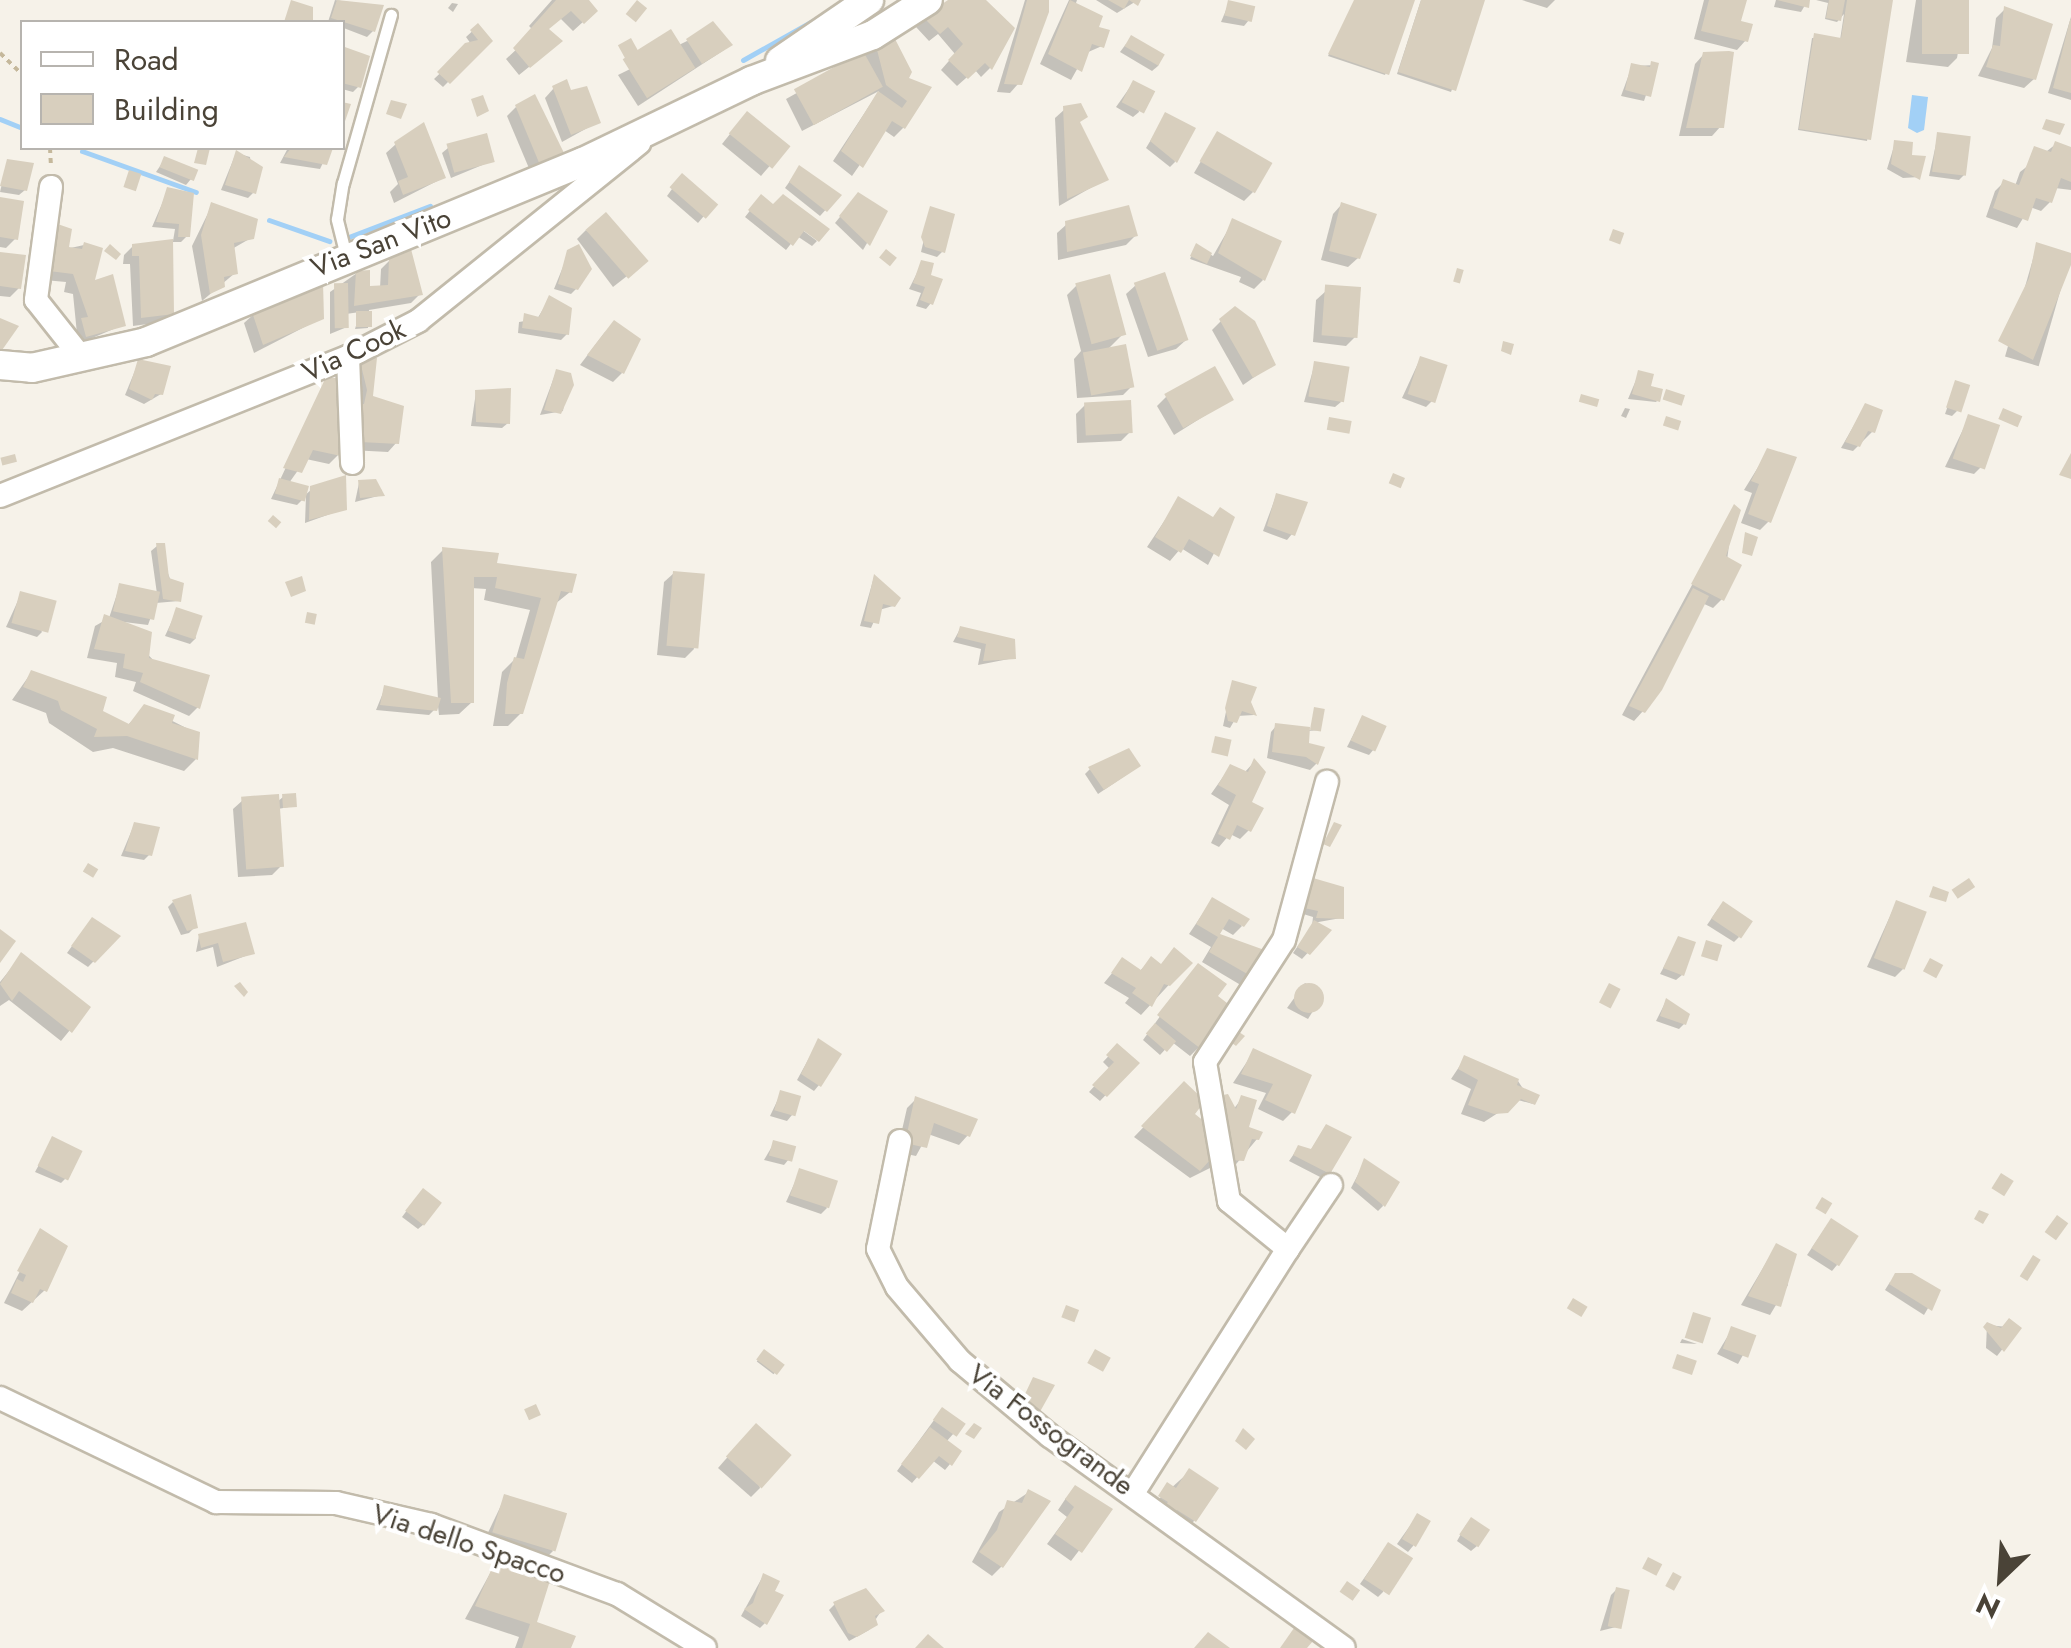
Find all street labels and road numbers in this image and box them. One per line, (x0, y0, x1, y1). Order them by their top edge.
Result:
street label: Via San Vito (306, 201, 456, 285)
street label: Via Cook (297, 313, 411, 389)
street label: Via Fossogrande (962, 1357, 1140, 1503)
street label: Via dello Spacco (368, 1497, 570, 1591)

